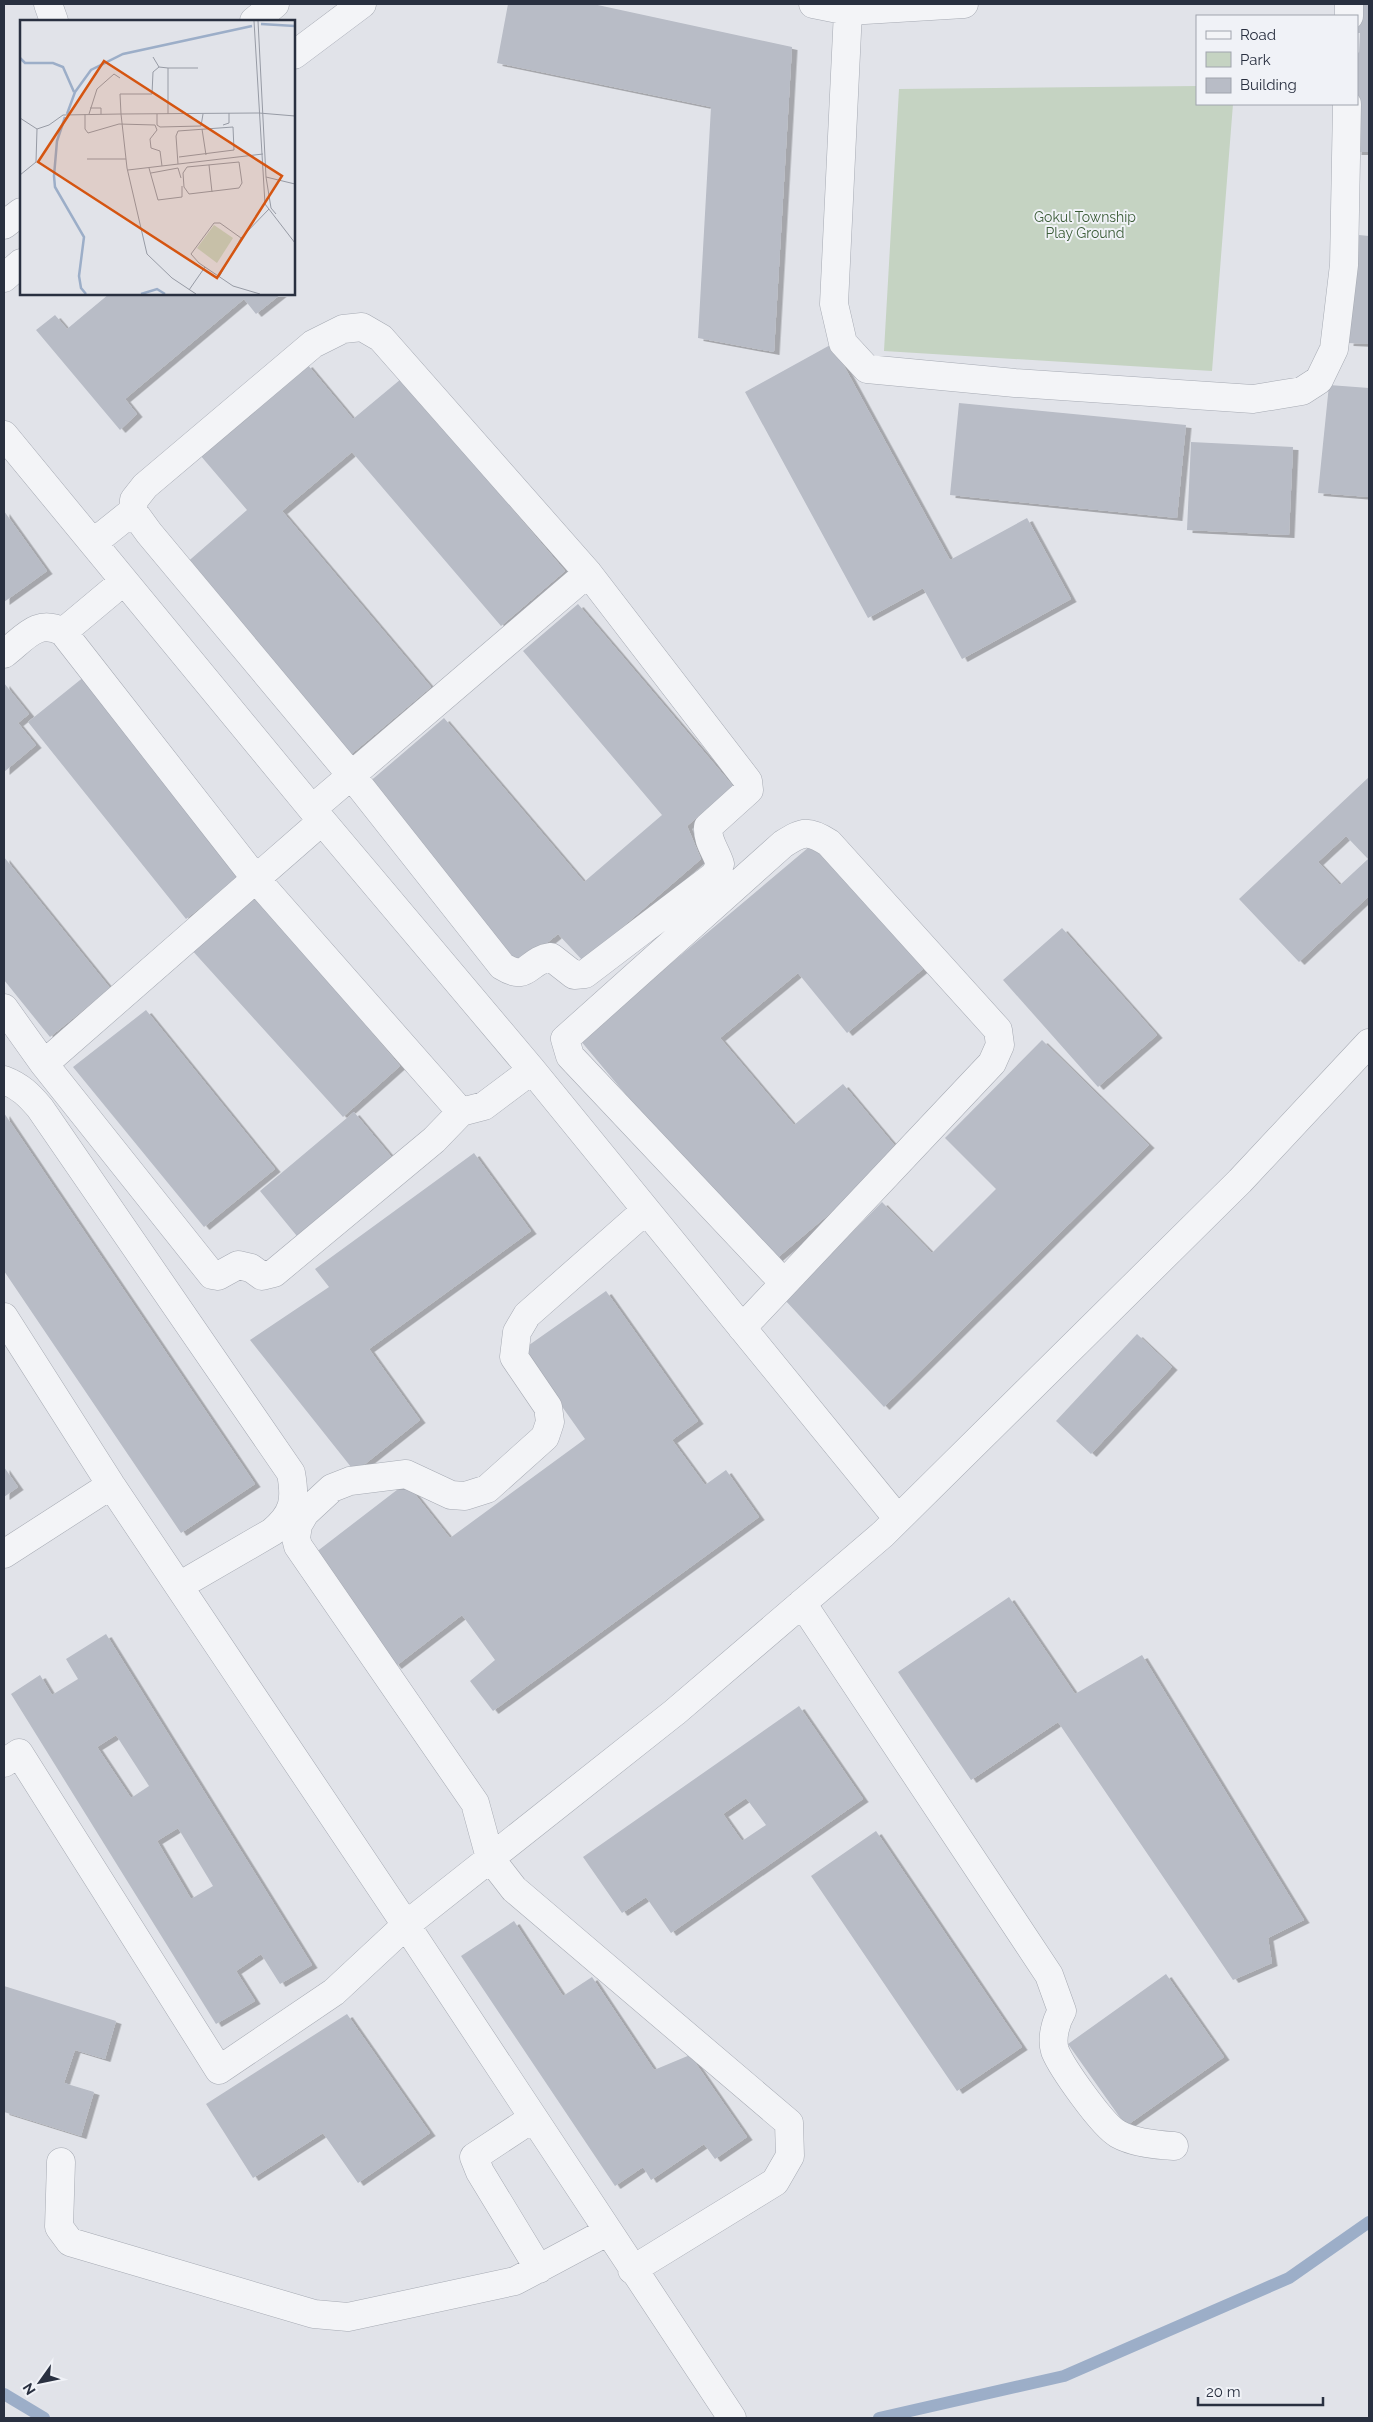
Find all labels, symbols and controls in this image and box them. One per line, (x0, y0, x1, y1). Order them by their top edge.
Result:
legend (1196, 15, 1358, 105)
inset map (20, 20, 295, 295)
text: Road (1240, 26, 1276, 44)
text: Park (1240, 51, 1271, 69)
text: Building (1240, 76, 1297, 94)
park label: Gokul Township Play Ground (1034, 209, 1136, 241)
north arrow (15, 2357, 65, 2407)
scale bar (1198, 2374, 1323, 2406)
text: N (19, 2380, 39, 2398)
text: 20 m (1206, 2383, 1241, 2401)

